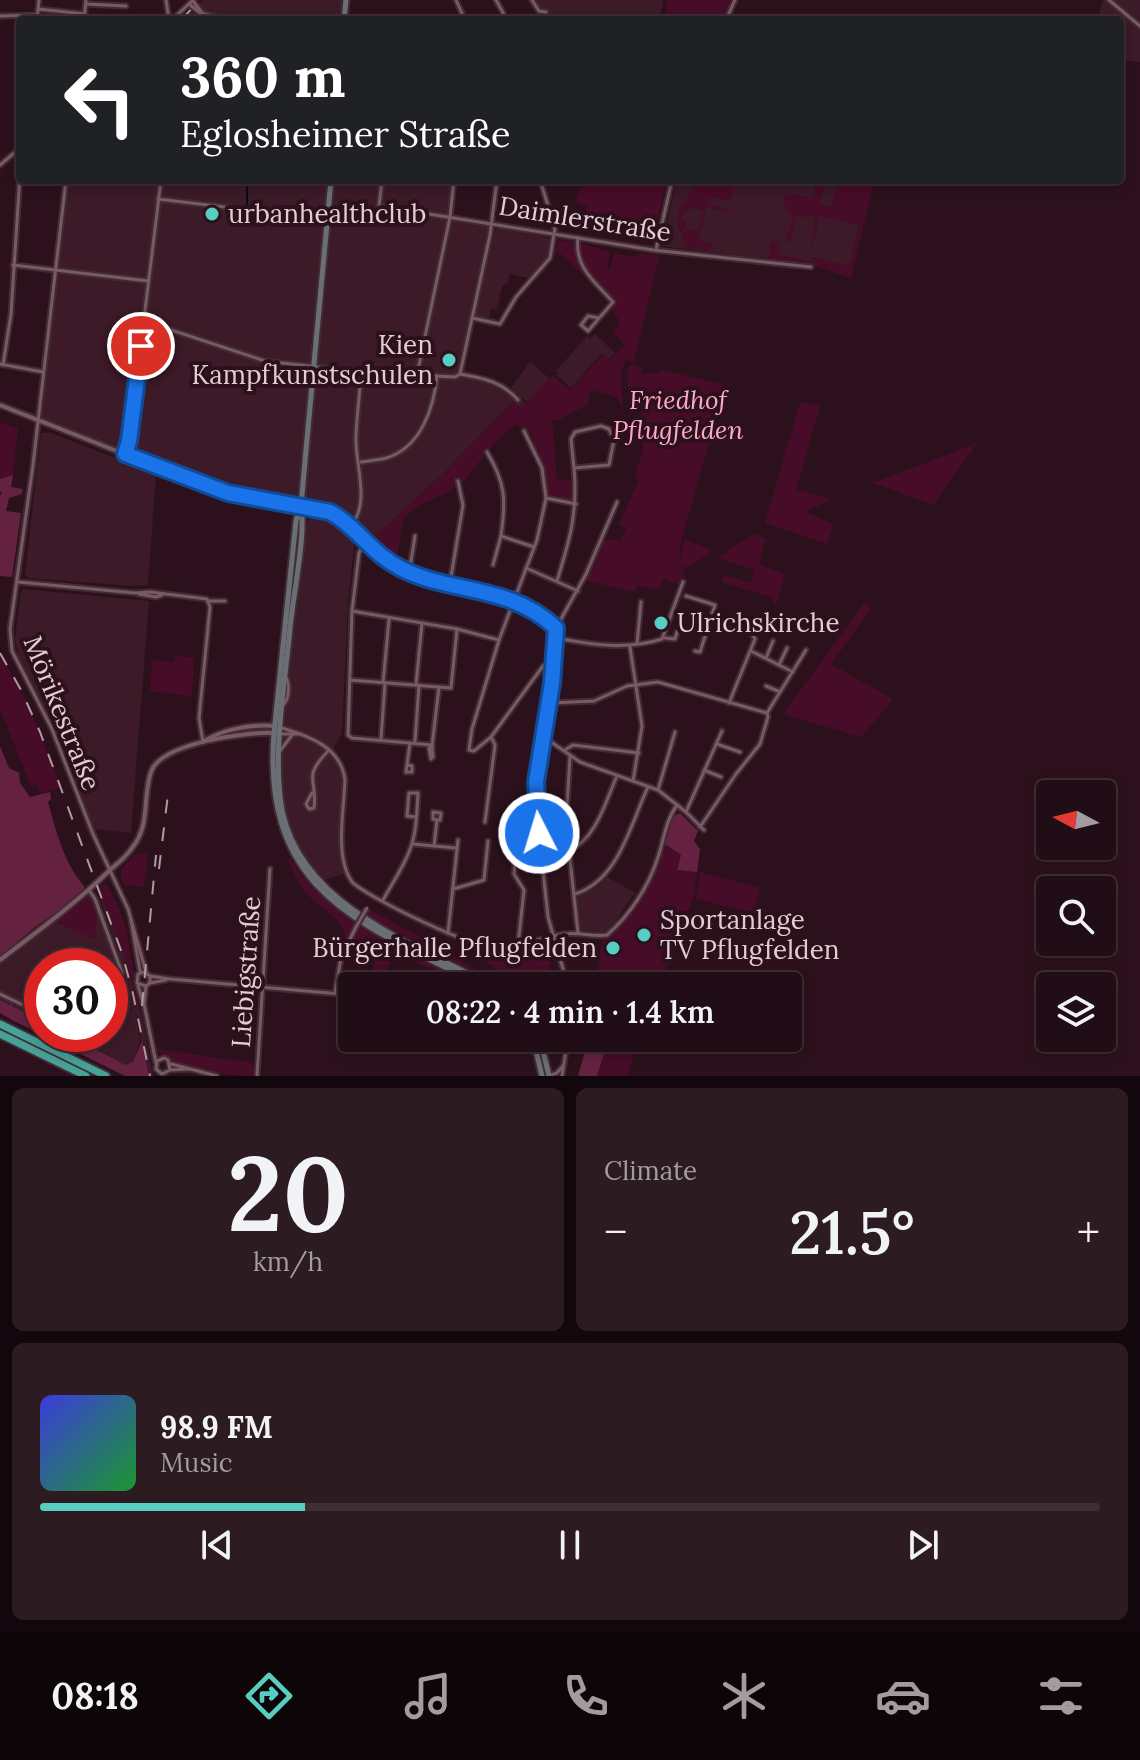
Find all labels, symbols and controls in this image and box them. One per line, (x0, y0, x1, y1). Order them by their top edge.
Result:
text: 360 m (180, 41, 345, 112)
icon: left (48, 48, 152, 152)
text: Eglosheimer Straße (180, 111, 511, 157)
street label: Daimlerstraße (497, 189, 674, 248)
place label: urbanhealthclub (228, 197, 426, 230)
marker: urbanhealthclub (203, 205, 221, 223)
pin (107, 312, 175, 380)
icon: arrive (119, 324, 163, 368)
place label: Kien Kampfkunstschulen (191, 328, 433, 391)
marker: Kien Kampfkunstschulen (440, 351, 458, 369)
park label: Friedhof Pflugfelden (612, 383, 744, 446)
place label: Ulrichskirche (677, 606, 839, 639)
marker: Ulrichskirche (652, 614, 670, 632)
street label: Mörikestraße (16, 631, 108, 795)
north arrow (1036, 780, 1116, 860)
map controls (1036, 780, 1116, 1052)
position arrow (497, 791, 581, 875)
button: search (1036, 876, 1116, 956)
street label: Liebigstraße (224, 895, 267, 1049)
place label: Sportanlage TV Pflugfelden (660, 903, 840, 966)
marker: Sportanlage TV Pflugfelden (635, 926, 653, 944)
place label: Bürgerhalle Pflugfelden (312, 931, 597, 964)
marker: Bürgerhalle Pflugfelden (604, 939, 622, 957)
speed limit sign: 30 (24, 948, 128, 1052)
button: layers (1036, 972, 1116, 1052)
text: 08:22 · 4 min · 1.4 km (426, 993, 714, 1031)
text: 20 (227, 1126, 349, 1259)
text: Climate (604, 1154, 697, 1187)
text: 21.5° (789, 1194, 915, 1270)
text: − (604, 1204, 627, 1260)
text: + (1077, 1204, 1100, 1260)
text: km/h (253, 1245, 323, 1278)
text: 98.9 FM (160, 1408, 273, 1446)
text: Music (160, 1446, 233, 1479)
icon: previous (195, 1523, 239, 1567)
icon: pause (548, 1523, 592, 1567)
icon: next (901, 1523, 945, 1567)
icon: directions (241, 1668, 297, 1724)
icon: music (400, 1668, 456, 1724)
icon: phone (558, 1668, 614, 1724)
icon: climate (716, 1668, 772, 1724)
icon: car (875, 1668, 931, 1724)
icon: filters (1033, 1668, 1089, 1724)
text: 08:18 (51, 1673, 139, 1719)

